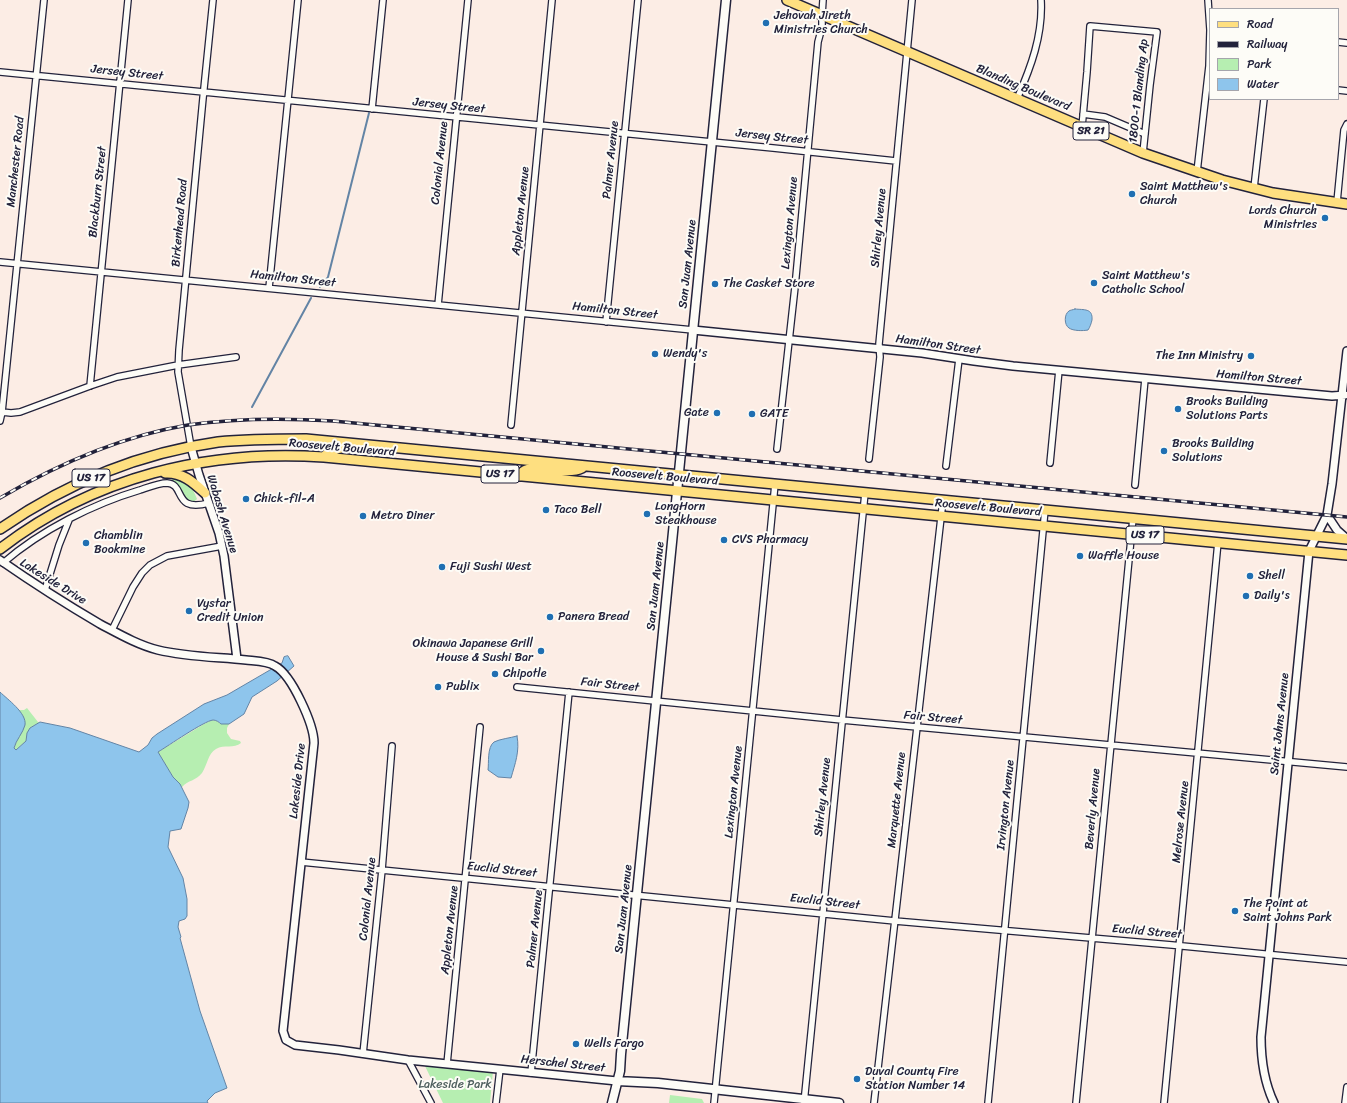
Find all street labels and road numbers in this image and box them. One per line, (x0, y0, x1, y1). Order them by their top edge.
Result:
street label: 1800-1 Blanding Ap (1126, 38, 1152, 144)
street label: Jersey Street (90, 62, 164, 84)
street label: Blanding Boulevard (974, 62, 1072, 114)
street label: Jersey Street (412, 95, 486, 117)
street label: Manchester Road (4, 116, 28, 208)
street label: Palmer Avenue (600, 120, 622, 200)
street label: Colonial Avenue (428, 121, 452, 205)
road number: SR 21 (1073, 122, 1109, 140)
street label: Jersey Street (735, 126, 809, 148)
street label: Blackburn Street (86, 146, 110, 238)
street label: Appleton Avenue (509, 166, 533, 256)
street label: Lexington Avenue (779, 176, 801, 270)
street label: Birkenhead Road (169, 178, 191, 268)
street label: Shirley Avenue (868, 188, 890, 268)
street label: San Juan Avenue (676, 219, 700, 309)
street label: Hamilton Street (250, 267, 336, 291)
street label: Hamilton Street (572, 299, 658, 323)
street label: Hamilton Street (895, 332, 981, 358)
street label: Hamilton Street (1216, 367, 1302, 389)
street label: Roosevelt Boulevard (288, 436, 396, 460)
road number: US 17 (481, 465, 519, 483)
street label: Roosevelt Boulevard (611, 465, 719, 489)
road number: US 17 (72, 469, 110, 487)
street label: Wabash Avenue (203, 473, 241, 555)
street label: Roosevelt Boulevard (934, 496, 1042, 520)
road number: US 17 (1126, 526, 1164, 544)
street label: San Juan Avenue (644, 541, 668, 631)
street label: Lakeside Drive (17, 556, 89, 608)
street label: Saint Johns Avenue (1267, 672, 1293, 776)
street label: Fair Street (580, 675, 640, 695)
street label: Fair Street (903, 708, 963, 728)
street label: Lakeside Drive (287, 743, 309, 819)
street label: Lexington Avenue (722, 745, 746, 839)
street label: Marquette Avenue (885, 751, 909, 849)
street label: Shirley Avenue (812, 757, 834, 837)
street label: Irvington Avenue (994, 759, 1018, 851)
street label: Beverly Avenue (1082, 768, 1104, 850)
street label: Melrose Avenue (1170, 780, 1192, 864)
street label: Colonial Avenue (356, 857, 380, 941)
street label: Euclid Street (466, 859, 538, 881)
street label: San Juan Avenue (612, 864, 636, 954)
street label: Appleton Avenue (438, 885, 462, 975)
street label: Palmer Avenue (524, 889, 546, 969)
street label: Euclid Street (789, 891, 861, 913)
street label: Euclid Street (1111, 922, 1183, 942)
street label: Herschel Street (520, 1052, 606, 1076)

